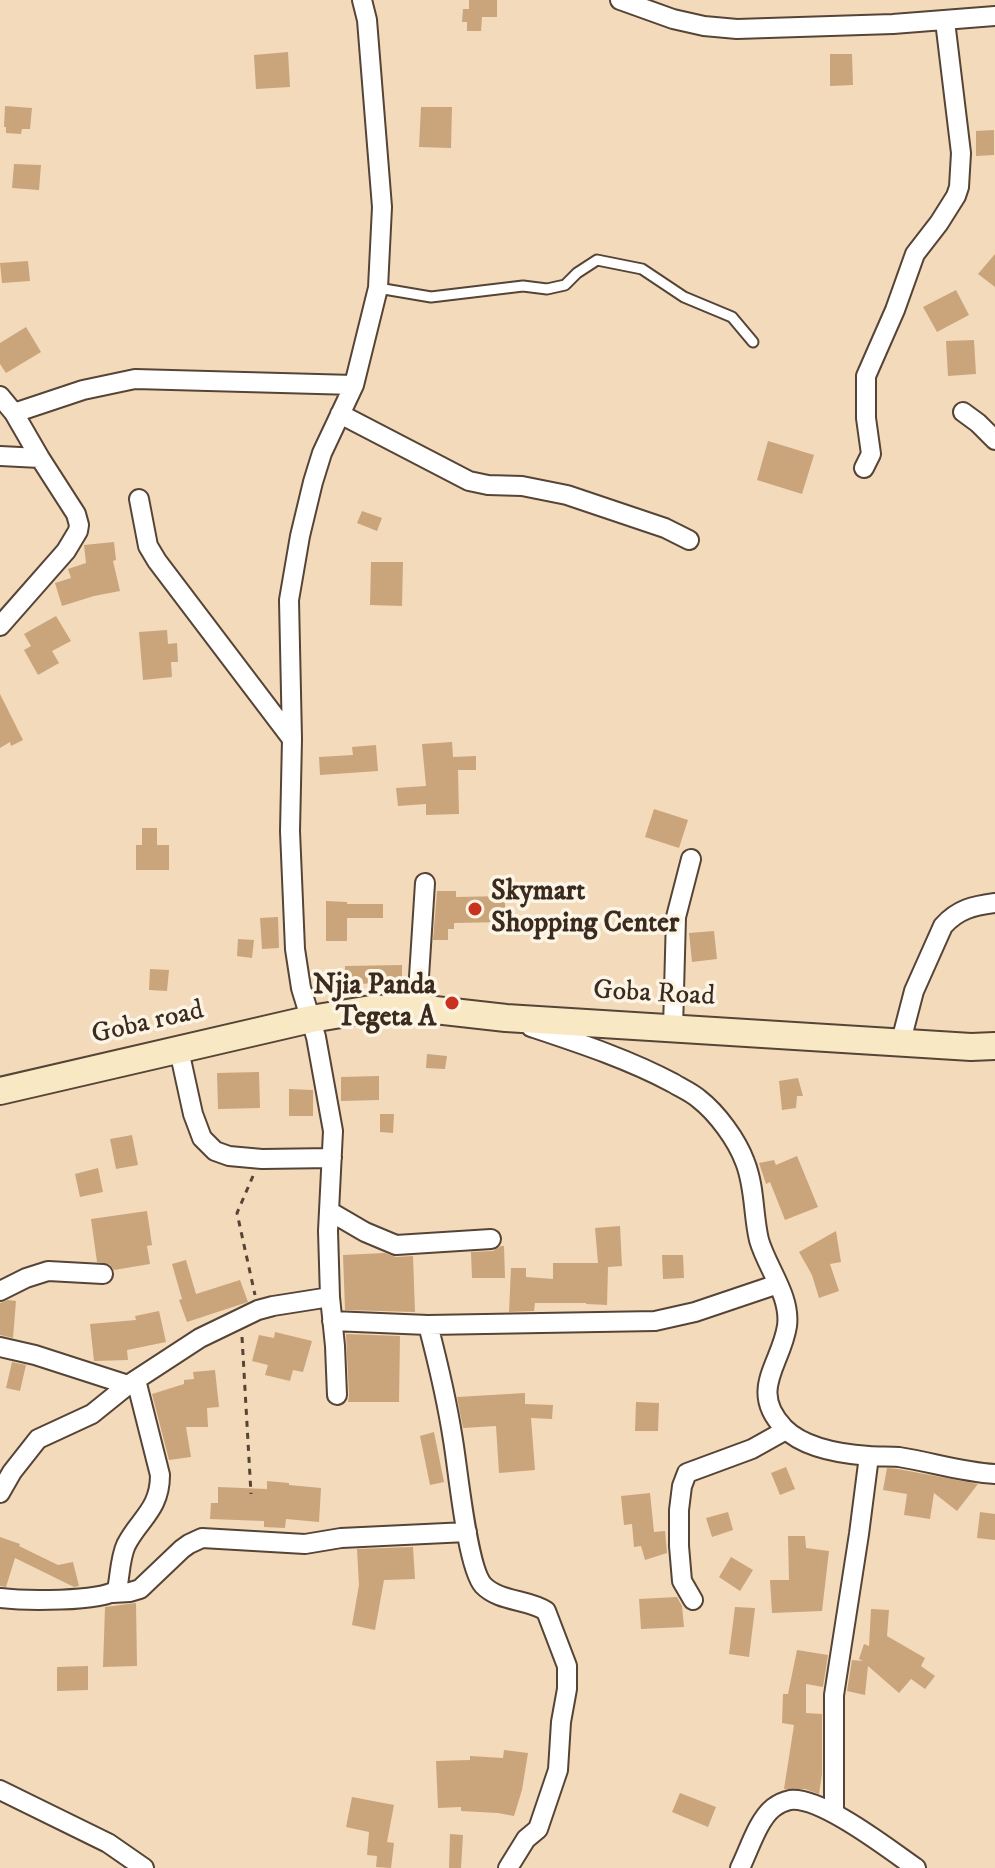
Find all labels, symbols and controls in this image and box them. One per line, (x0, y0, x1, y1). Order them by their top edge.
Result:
place label: Skymart Shopping Center (491, 876, 679, 942)
marker: Skymart Shopping Center (466, 900, 484, 918)
place label: Njia Panda Tegeta A (313, 970, 436, 1036)
street label: Goba Road (592, 975, 716, 1015)
marker: Njia Panda Tegeta A (443, 994, 461, 1012)
street label: Goba road (89, 995, 207, 1053)

